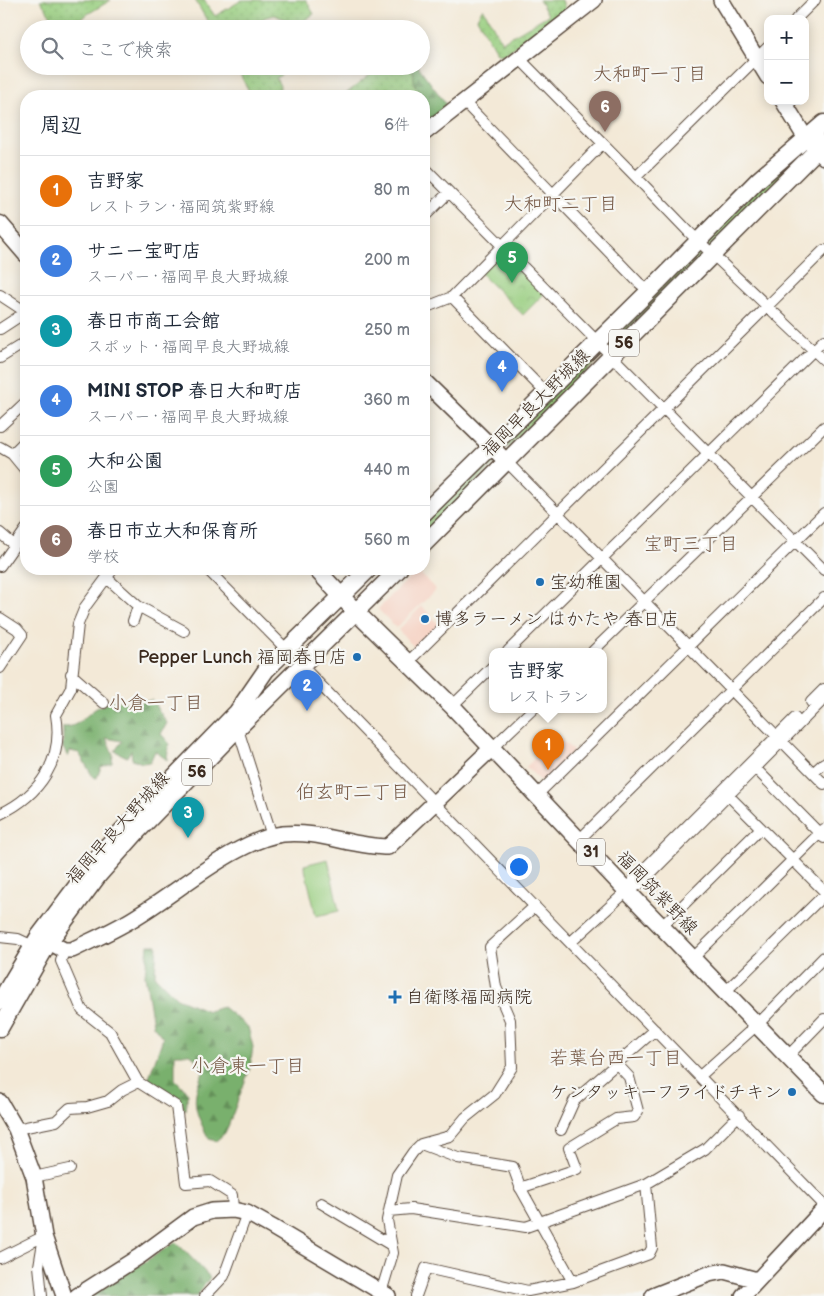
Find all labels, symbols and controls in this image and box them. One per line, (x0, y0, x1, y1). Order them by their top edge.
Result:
map controls (764, 15, 809, 105)
button: + (764, 15, 809, 60)
search box (20, 20, 430, 75)
icon: search (38, 34, 66, 62)
text: ここで検索 (78, 39, 173, 62)
button: − (764, 60, 809, 105)
district label: 大和町一丁目 (593, 63, 707, 86)
pin: 6 (589, 91, 621, 132)
text: 周辺 (40, 113, 82, 138)
text: 6件 (384, 116, 410, 135)
text: 吉野家 (87, 170, 144, 193)
text: 1 (53, 181, 59, 200)
text: 80 m (374, 181, 410, 200)
district label: 大和町二丁目 (504, 193, 618, 216)
text: レストラン · 福岡筑紫野線 (87, 198, 275, 217)
text: サニー宝町店 (87, 240, 201, 263)
pin: 5 (496, 242, 528, 283)
text: 2 (51, 251, 61, 270)
text: 200 m (364, 251, 410, 270)
text: スーパー · 福岡早良大野城線 (87, 268, 289, 287)
text: 春日市商工会館 (87, 310, 220, 333)
text: 3 (51, 321, 61, 340)
text: 250 m (364, 321, 410, 340)
road number: 56 (609, 329, 639, 356)
text: スポット · 福岡早良大野城線 (87, 338, 289, 357)
street label: 福岡早良大野城線 (478, 345, 594, 461)
pin: 4 (486, 351, 518, 392)
text: MINI STOP 春日大和町店 (87, 380, 302, 403)
text: 4 (51, 391, 61, 410)
text: 360 m (363, 391, 410, 410)
text: スーパー · 福岡早良大野城線 (87, 408, 289, 427)
text: 大和公園 (87, 450, 163, 473)
text: 5 (51, 461, 61, 480)
text: 440 m (364, 461, 410, 480)
text: 公園 (87, 478, 119, 497)
text: 春日市立大和保育所 (87, 520, 258, 543)
text: 6 (51, 531, 61, 550)
text: 560 m (364, 531, 410, 550)
district label: 宝町三丁目 (643, 533, 739, 556)
text: 学校 (87, 548, 119, 567)
place label: 宝幼稚園 (550, 572, 622, 593)
marker: 宝幼稚園 (534, 576, 546, 588)
place label: 博多ラーメン はかたや 春日店 (435, 609, 679, 630)
marker: 博多ラーメン はかたや 春日店 (419, 613, 431, 625)
place label: Pepper Lunch 福岡春日店 (138, 647, 347, 668)
popup (489, 648, 607, 713)
marker: Pepper Lunch 福岡春日店 (351, 651, 363, 663)
text: 吉野家 (507, 660, 564, 683)
pin: 2 (291, 670, 323, 711)
text: レストラン (507, 688, 589, 707)
district label: 小倉一丁目 (108, 692, 204, 715)
pin: 1 (532, 729, 564, 770)
road number: 56 (182, 759, 212, 786)
street label: 福岡早良大野城線 (62, 767, 174, 889)
district label: 伯玄町二丁目 (296, 781, 410, 804)
pin: 3 (172, 797, 204, 838)
road number: 31 (577, 839, 605, 866)
street label: 福岡筑紫野線 (612, 847, 702, 939)
your location (506, 854, 532, 880)
place label: 自衛隊福岡病院 (406, 987, 532, 1008)
marker: 自衛隊福岡病院 (388, 990, 402, 1004)
district label: 若葉台西一丁目 (549, 1047, 683, 1070)
district label: 小倉東一丁目 (191, 1055, 305, 1078)
place label: ケンタッキーフライドチキン (550, 1082, 782, 1103)
marker: ケンタッキーフライドチキン (786, 1086, 798, 1098)

